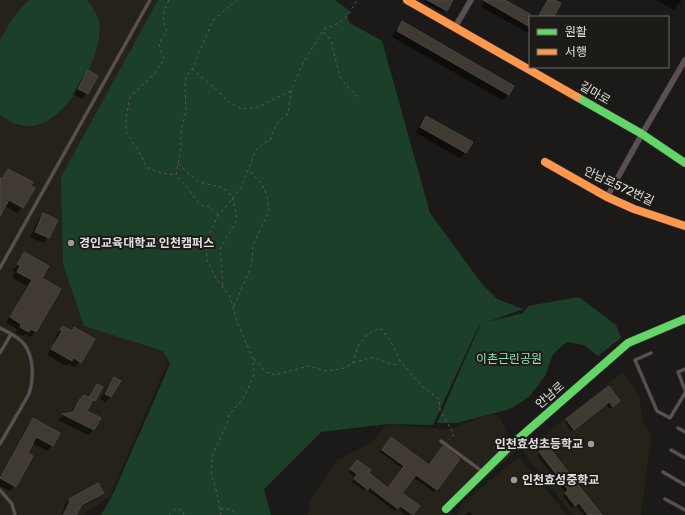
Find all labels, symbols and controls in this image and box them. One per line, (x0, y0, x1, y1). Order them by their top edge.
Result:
legend (529, 16, 669, 68)
text: 원활 (565, 25, 587, 39)
text: 서행 (565, 45, 587, 59)
street label: 길마로 (577, 79, 613, 107)
street label: 안남로572번길 (582, 164, 656, 208)
place label: 경인교육대학교 인천캠퍼스 (79, 236, 214, 250)
marker: 경인교육대학교 인천캠퍼스 (66, 238, 76, 248)
park label: 이촌근린공원 (476, 352, 542, 366)
street label: 안남로 (533, 379, 567, 411)
place label: 인천효성초등학교 (495, 437, 583, 451)
marker: 인천효성초등학교 (586, 439, 596, 449)
place label: 인천효성중학교 (522, 473, 599, 487)
marker: 인천효성중학교 (509, 475, 519, 485)

